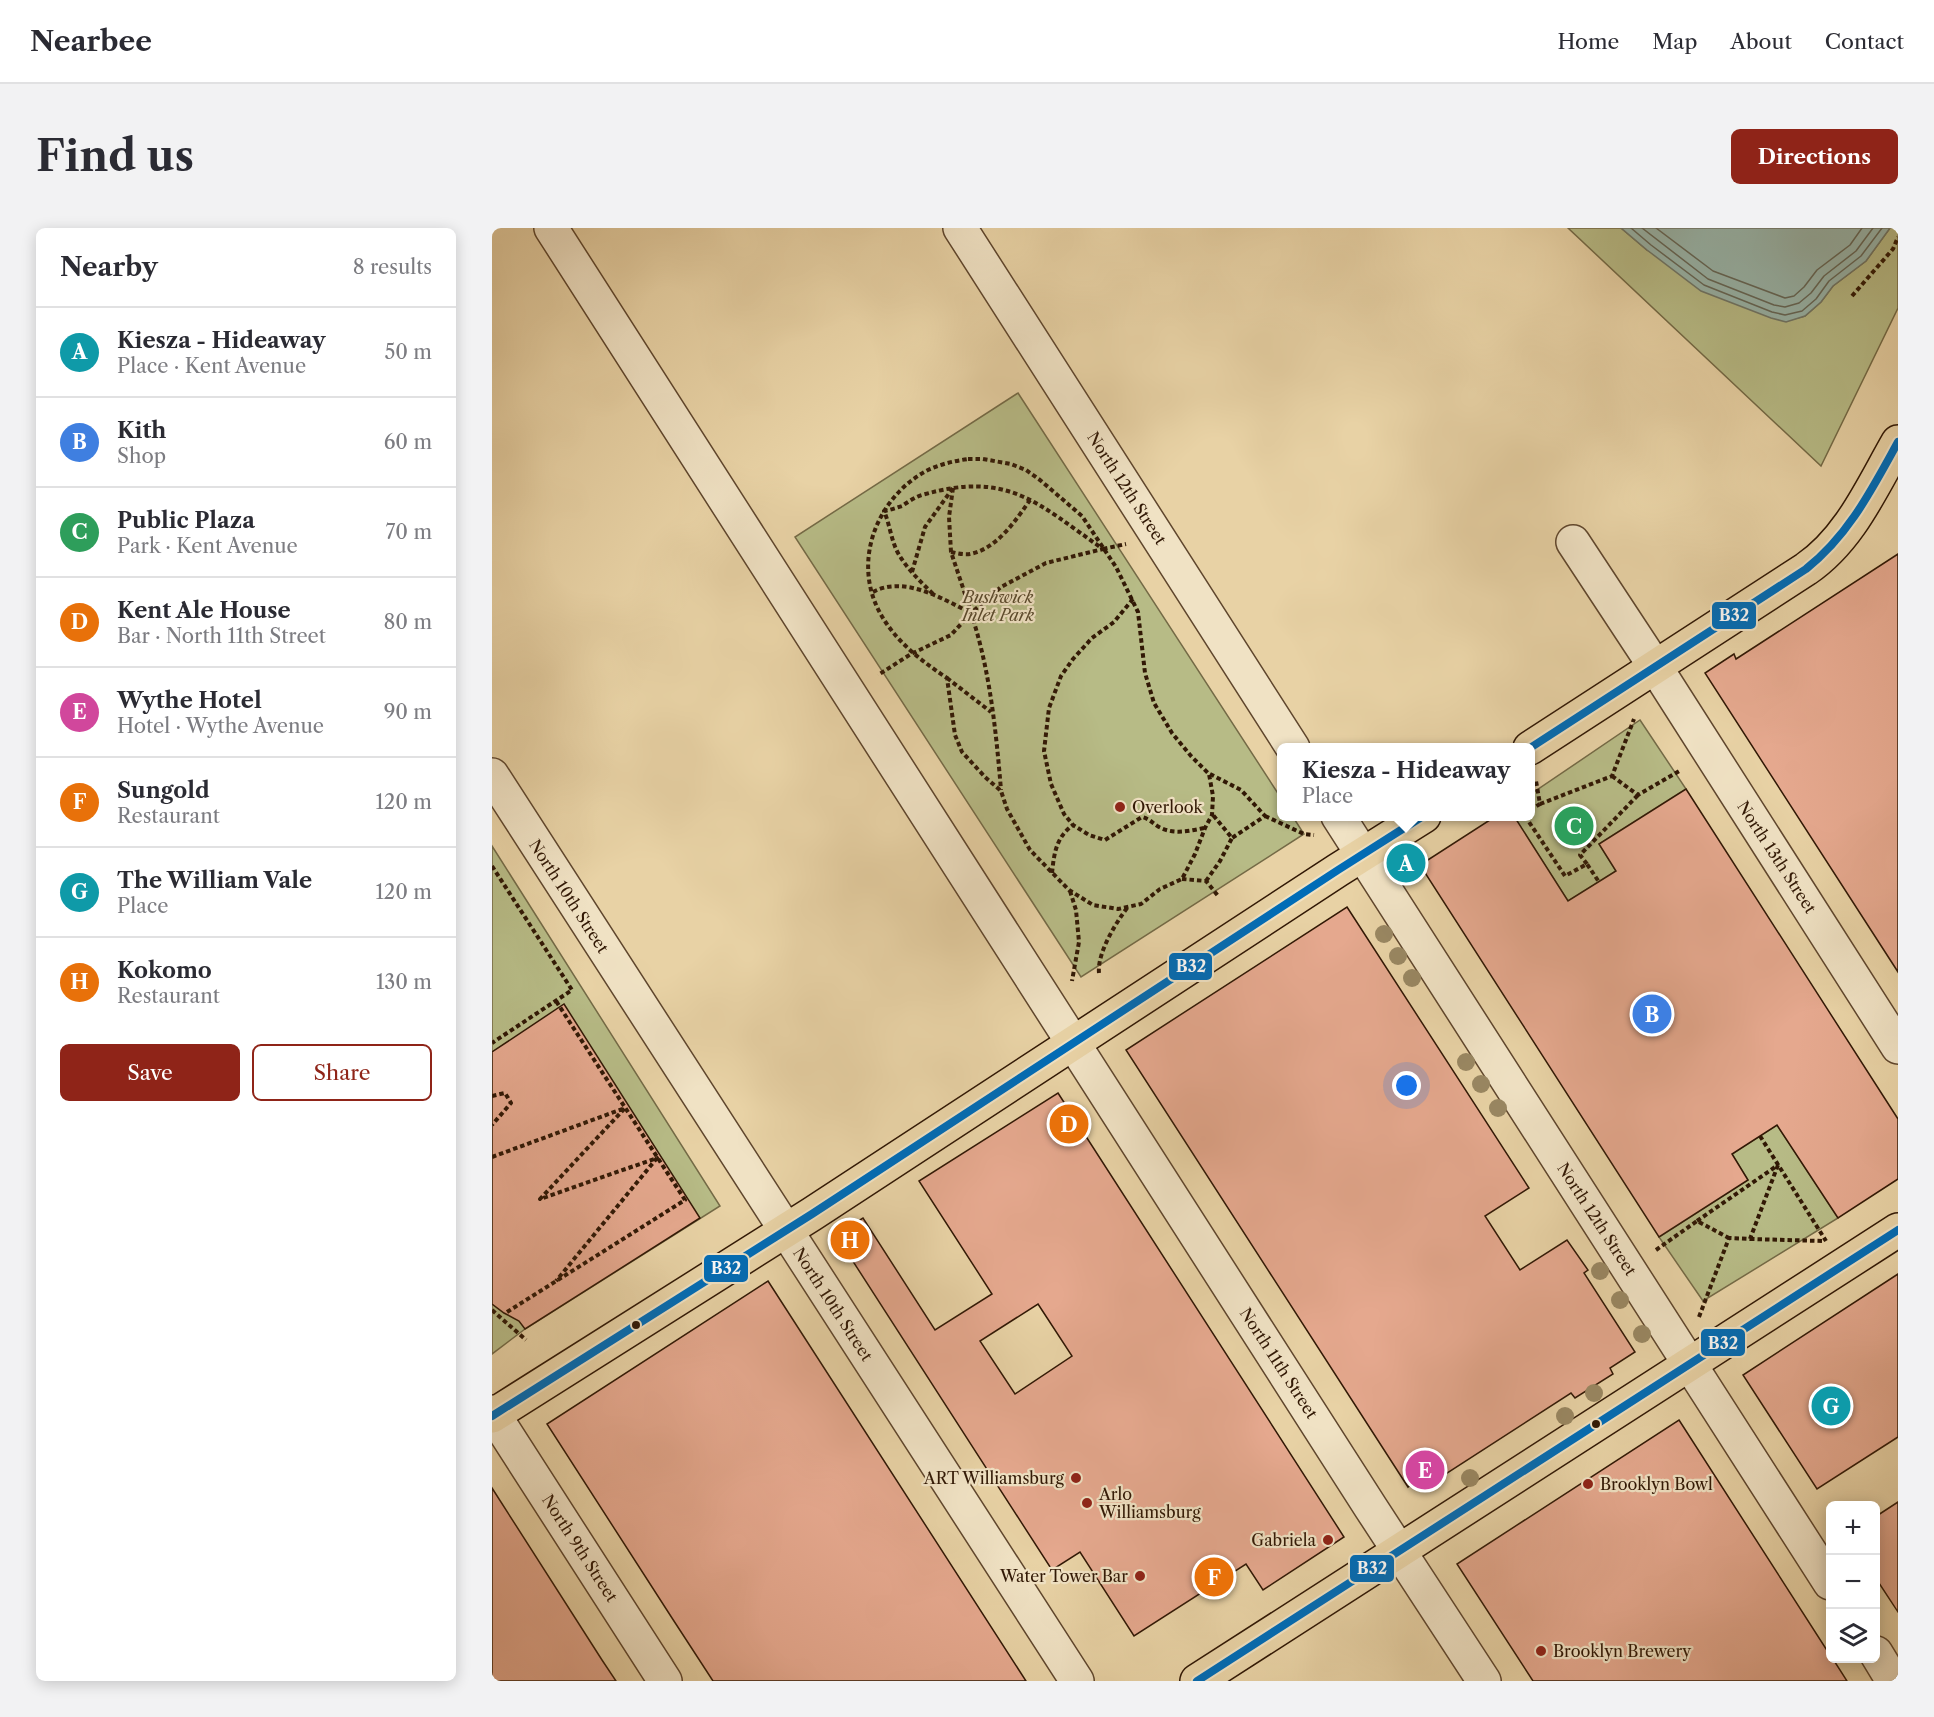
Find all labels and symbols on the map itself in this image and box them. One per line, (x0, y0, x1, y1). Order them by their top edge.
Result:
street label: North 12th Street (1083, 428, 1171, 548)
park label: Bushwick Inlet Park (960, 587, 1035, 625)
line badge: B32 (1711, 601, 1757, 630)
text: B32 (1719, 605, 1749, 625)
place label: Overlook (1132, 797, 1204, 817)
street label: North 13th Street (1733, 797, 1821, 917)
marker: Overlook (1113, 800, 1127, 814)
pin: C (1554, 804, 1594, 848)
street label: North 10th Street (525, 835, 613, 957)
pin: A (1386, 840, 1426, 886)
line badge: B32 (1168, 952, 1213, 981)
text: B32 (1176, 956, 1206, 976)
pin: B (1632, 992, 1672, 1036)
your location (1392, 1071, 1421, 1100)
pin: D (1050, 1102, 1088, 1146)
street label: North 12th Street (1553, 1159, 1641, 1279)
pin: H (830, 1218, 870, 1262)
street label: North 10th Street (789, 1243, 877, 1365)
line badge: B32 (703, 1254, 749, 1283)
text: B32 (711, 1258, 741, 1278)
street label: North 11th Street (1236, 1304, 1322, 1422)
unlabelled marker (630, 1319, 642, 1331)
line badge: B32 (1700, 1328, 1746, 1357)
text: B32 (1708, 1333, 1738, 1353)
pin: G (1812, 1384, 1850, 1428)
unlabelled marker (1590, 1418, 1602, 1430)
pin: E (1406, 1448, 1444, 1492)
place label: ART Williamsburg (923, 1468, 1065, 1488)
marker: ART Williamsburg (1069, 1471, 1083, 1485)
place label: Brooklyn Bowl (1600, 1474, 1713, 1494)
marker: Brooklyn Bowl (1581, 1477, 1595, 1491)
place label: Arlo Williamsburg (1098, 1484, 1201, 1522)
street label: North 9th Street (538, 1491, 622, 1606)
marker: Arlo Williamsburg (1080, 1496, 1094, 1510)
place label: Gabriela (1251, 1530, 1317, 1550)
marker: Gabriela (1321, 1533, 1335, 1547)
pin: F (1194, 1554, 1234, 1600)
line badge: B32 (1349, 1554, 1395, 1583)
text: B32 (1357, 1558, 1387, 1578)
place label: Water Tower Bar (999, 1566, 1128, 1586)
marker: Water Tower Bar (1133, 1569, 1147, 1583)
place label: Brooklyn Brewery (1553, 1641, 1692, 1661)
marker: Brooklyn Brewery (1534, 1644, 1548, 1658)

